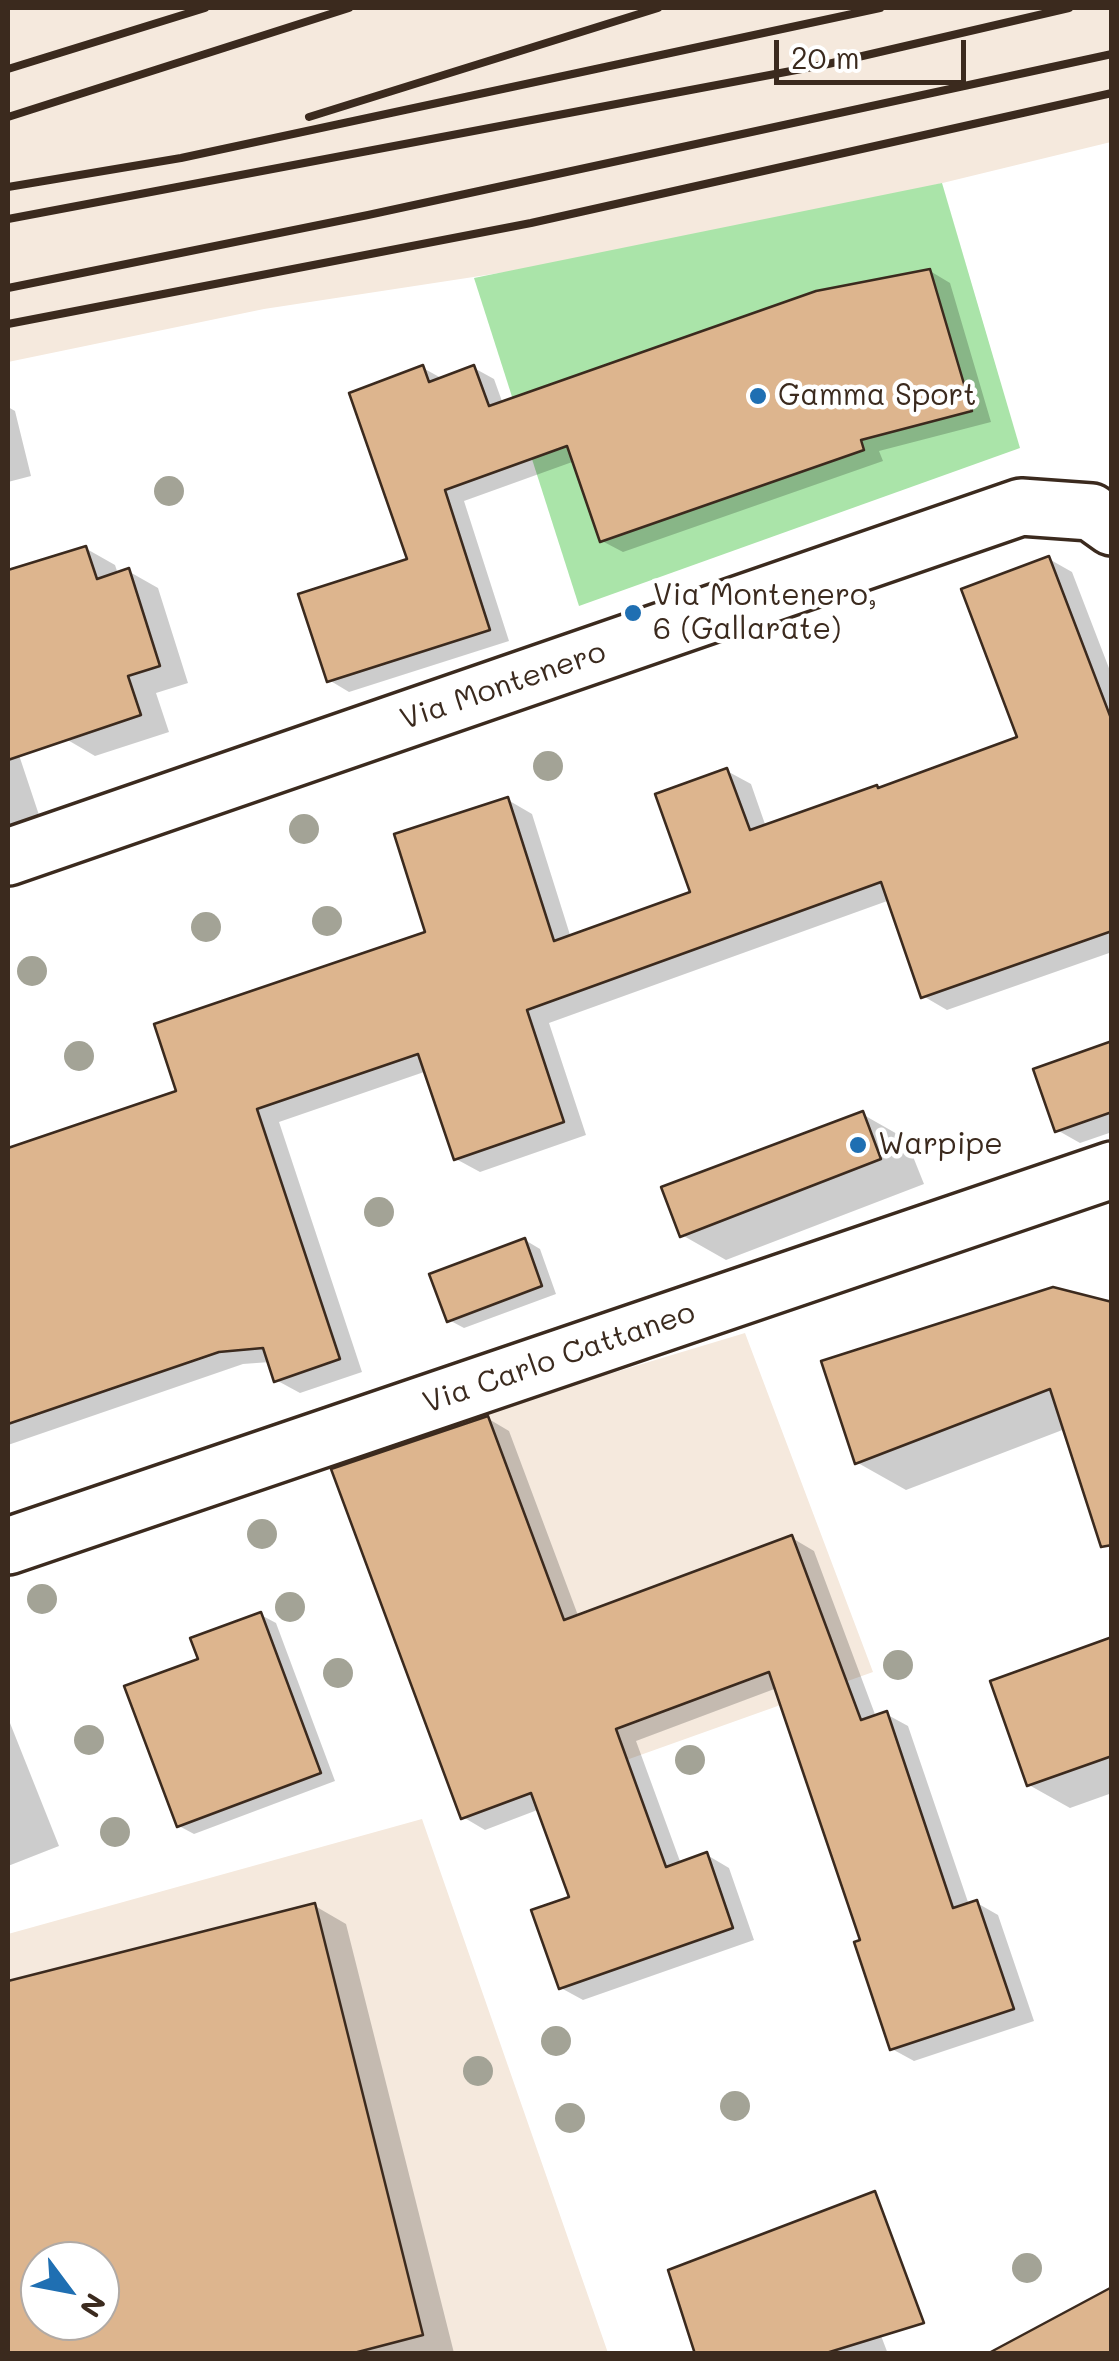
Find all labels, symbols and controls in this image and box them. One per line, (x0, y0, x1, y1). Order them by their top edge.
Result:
scale bar (779, 20, 972, 82)
text: 20 m (791, 37, 860, 77)
place label: Gamma Sport (778, 378, 976, 414)
marker: Gamma Sport (747, 385, 769, 407)
place label: Via Montenero, 6 (Gallarate) (653, 578, 877, 648)
marker: Via Montenero, 6 (Gallarate) (622, 602, 644, 624)
street label: Via Montenero (396, 634, 610, 738)
place label: Warpipe (878, 1127, 1003, 1163)
marker: Warpipe (847, 1134, 869, 1156)
street label: Via Carlo Cattaneo (418, 1295, 700, 1421)
north arrow (20, 2241, 120, 2341)
text: N (73, 2287, 115, 2324)

